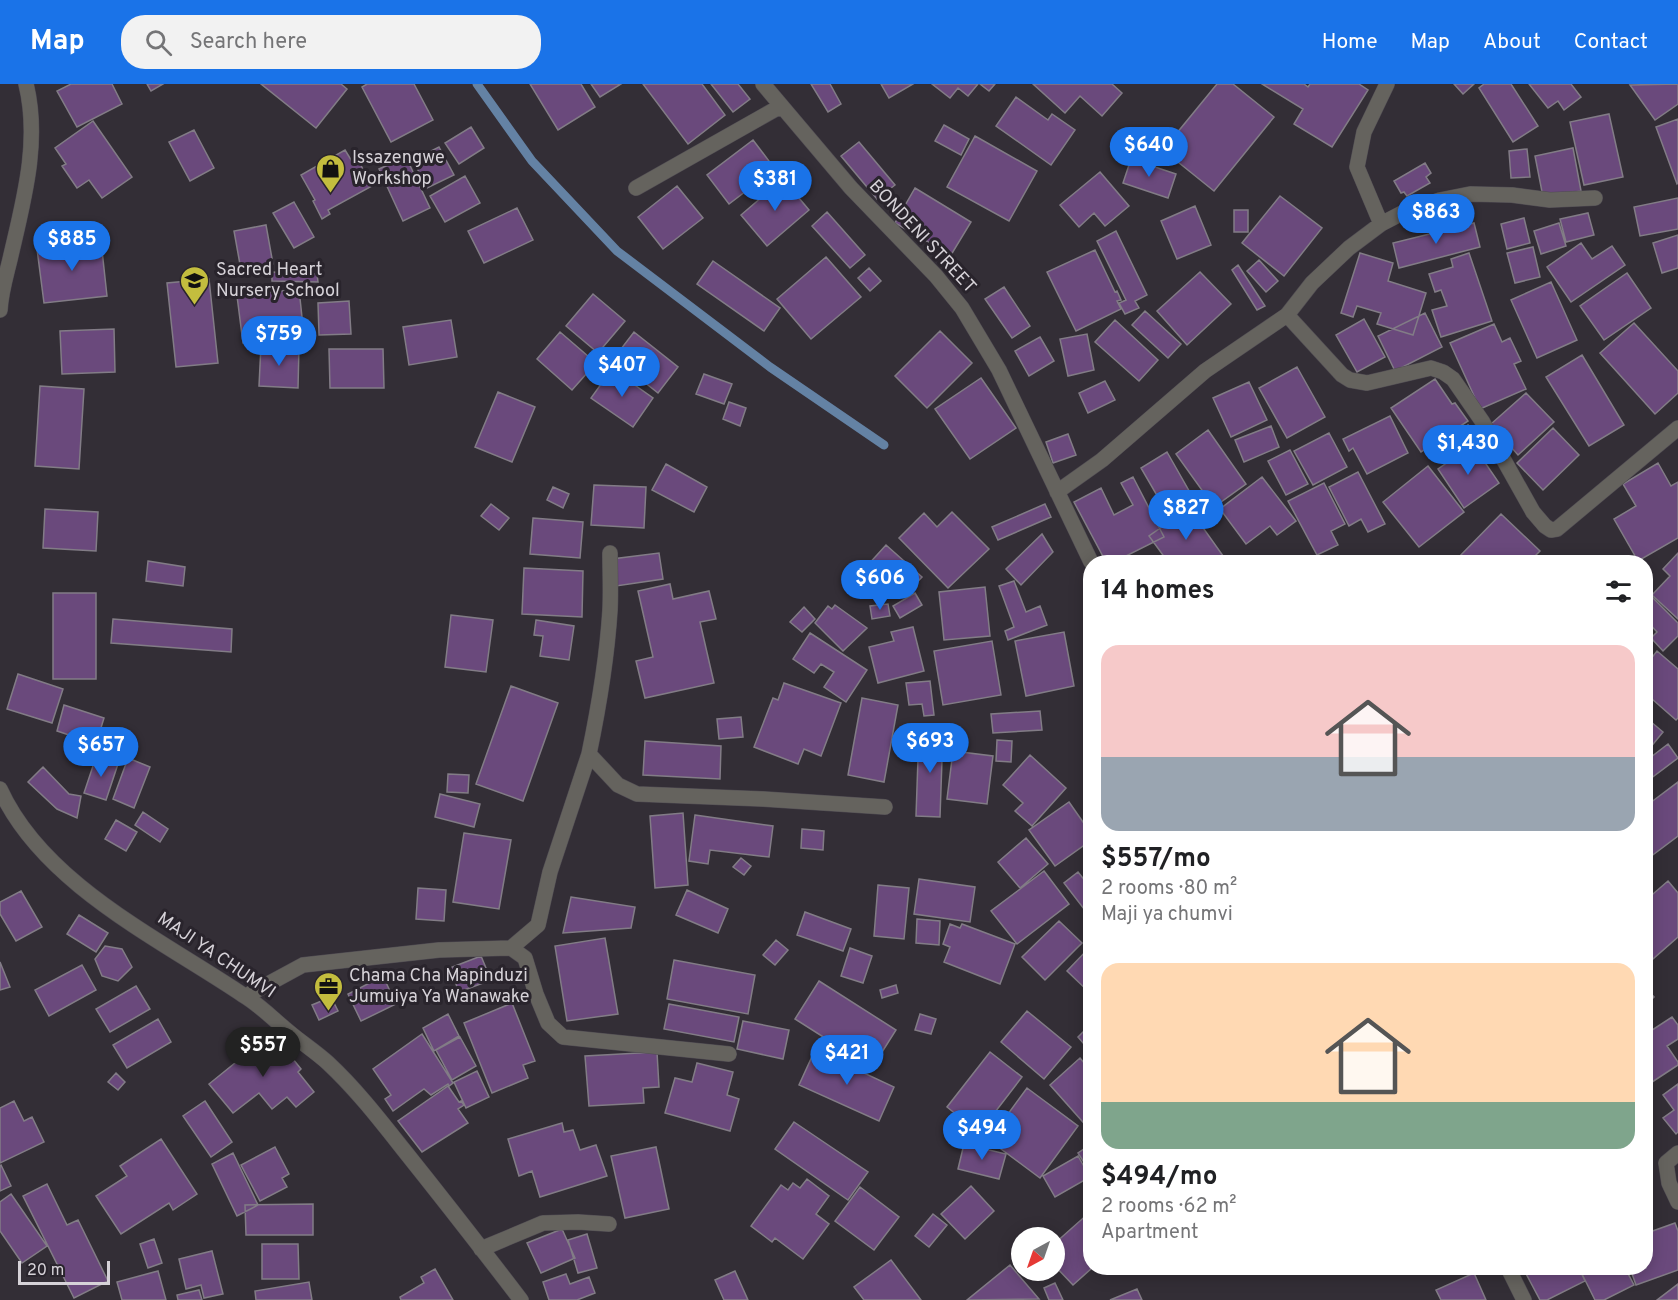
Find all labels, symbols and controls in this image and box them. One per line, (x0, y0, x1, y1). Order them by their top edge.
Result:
search box (121, 15, 541, 69)
text: Map (30, 24, 85, 60)
icon: search (142, 26, 175, 59)
text: Search here (190, 29, 307, 56)
text: Home (1322, 29, 1378, 56)
text: Map (1411, 29, 1450, 56)
text: About (1483, 29, 1541, 56)
text: Contact (1574, 29, 1648, 56)
pin: $640 (1113, 127, 1185, 178)
text: $640 (1124, 133, 1174, 159)
place label: Issazengwe Workshop (352, 147, 445, 191)
shop icon: Issazengwe Workshop (315, 152, 347, 194)
pin: $381 (739, 161, 811, 212)
text: $381 (753, 167, 797, 193)
street label: BONDENI STREET (863, 175, 981, 299)
pin: $863 (1400, 194, 1472, 245)
text: $863 (1412, 200, 1460, 226)
pin: $885 (36, 221, 108, 272)
text: $885 (47, 227, 97, 253)
place label: Sacred Heart Nursery School (216, 259, 340, 303)
school or university icon: Sacred Heart Nursery School (179, 264, 211, 306)
pin: $759 (243, 316, 315, 367)
text: $759 (255, 322, 303, 348)
pin: $407 (586, 347, 658, 398)
text: $407 (598, 353, 646, 379)
pin: $1,430 (1419, 425, 1517, 476)
text: $1,430 (1437, 431, 1499, 457)
pin: $827 (1150, 490, 1222, 541)
text: $827 (1162, 496, 1210, 522)
pin: $606 (844, 560, 916, 611)
text: $606 (855, 566, 905, 592)
text: 14 homes (1101, 575, 1215, 608)
icon: filters (1602, 575, 1635, 608)
icon: home (1314, 684, 1422, 792)
pin: $693 (894, 723, 966, 774)
pin: $657 (65, 727, 137, 778)
text: $693 (906, 729, 954, 755)
text: $657 (77, 733, 125, 759)
text: $557/mo (1101, 843, 1211, 876)
text: 2 rooms · 80 m² (1101, 876, 1237, 902)
text: Maji ya chumvi (1101, 902, 1233, 928)
street label: MAJI YA CHUMVI (152, 908, 280, 1004)
place label: Chama Cha Mapinduzi Jumuiya Ya Wanawake (349, 965, 530, 1009)
office icon: Chama Cha Mapinduzi Jumuiya Ya Wanawake (312, 970, 344, 1012)
icon: home (1314, 1002, 1422, 1110)
pin: $557 (227, 1027, 299, 1078)
text: $557 (239, 1033, 287, 1059)
pin: $421 (811, 1035, 883, 1086)
text: $421 (824, 1041, 870, 1067)
pin: $494 (946, 1110, 1018, 1161)
text: $494 (957, 1116, 1007, 1142)
text: $494/mo (1101, 1161, 1217, 1194)
text: 2 rooms · 62 m² (1101, 1194, 1237, 1220)
text: Apartment (1101, 1220, 1199, 1246)
north arrow (1011, 1227, 1065, 1281)
map controls (1011, 1227, 1065, 1281)
scale bar (18, 1258, 110, 1286)
text: 20 m (27, 1261, 64, 1281)

